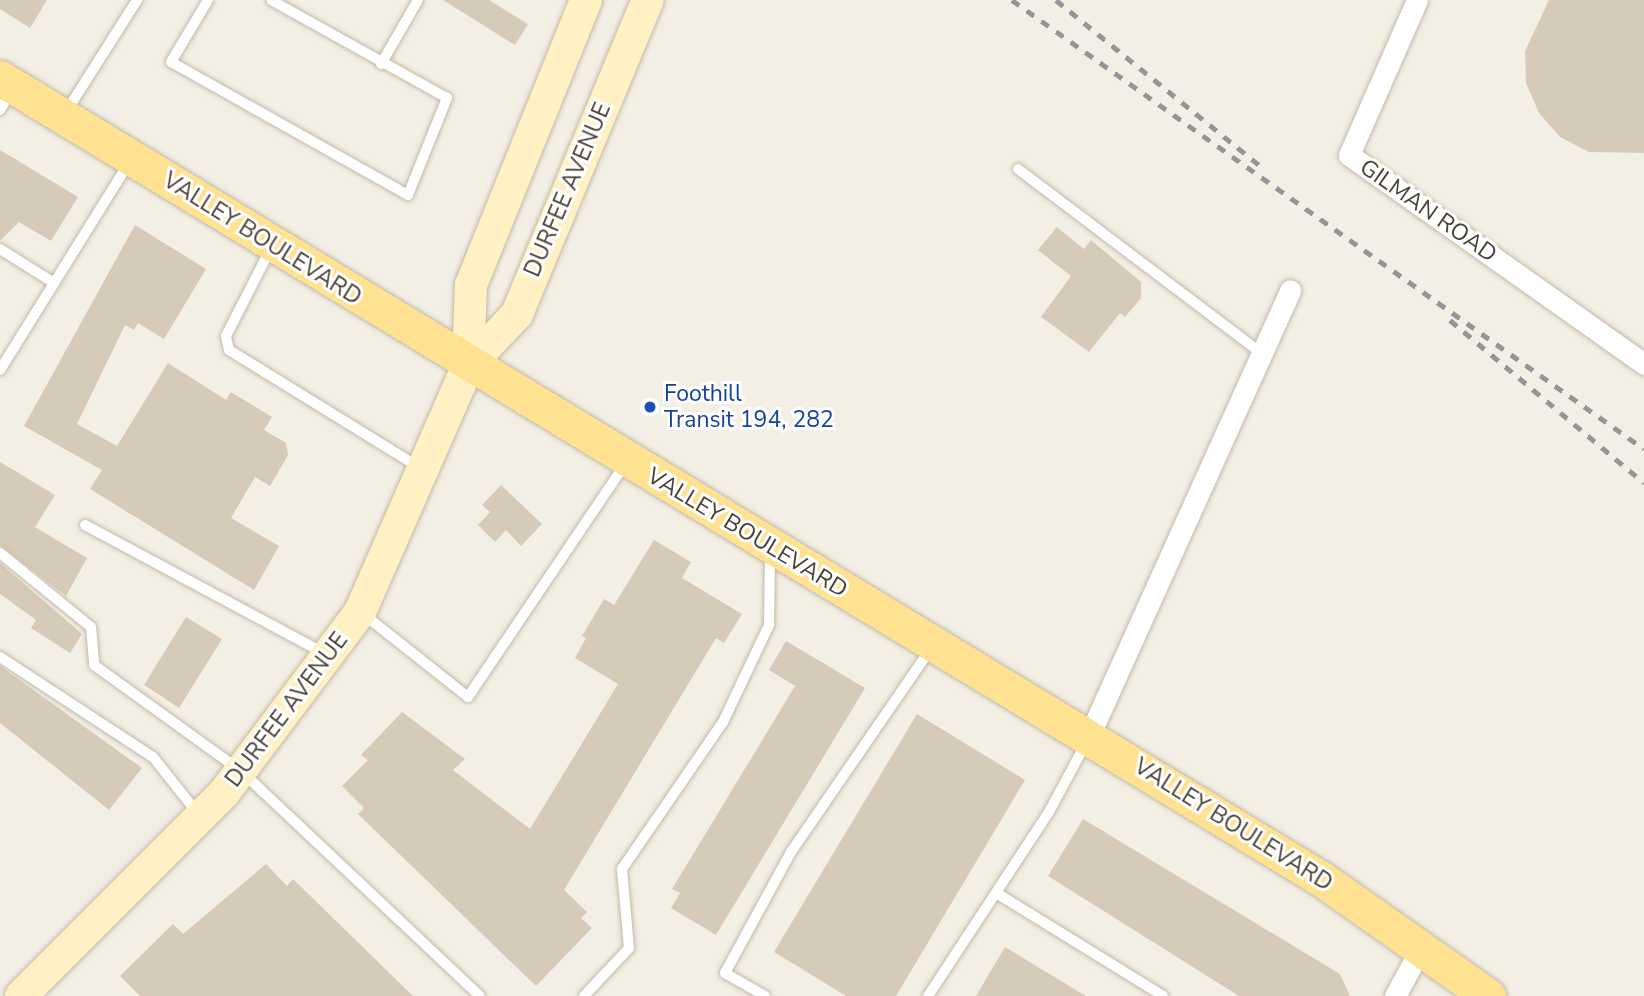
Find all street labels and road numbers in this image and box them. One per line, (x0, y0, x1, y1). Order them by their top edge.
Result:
street label: DURFEE AVENUE (519, 99, 617, 281)
street label: GILMAN ROAD (1354, 154, 1502, 268)
street label: VALLEY BOULEVARD (158, 167, 366, 311)
street label: VALLEY BOULEVARD (642, 462, 852, 604)
street label: DURFEE AVENUE (220, 627, 354, 793)
street label: VALLEY BOULEVARD (1129, 753, 1337, 897)

